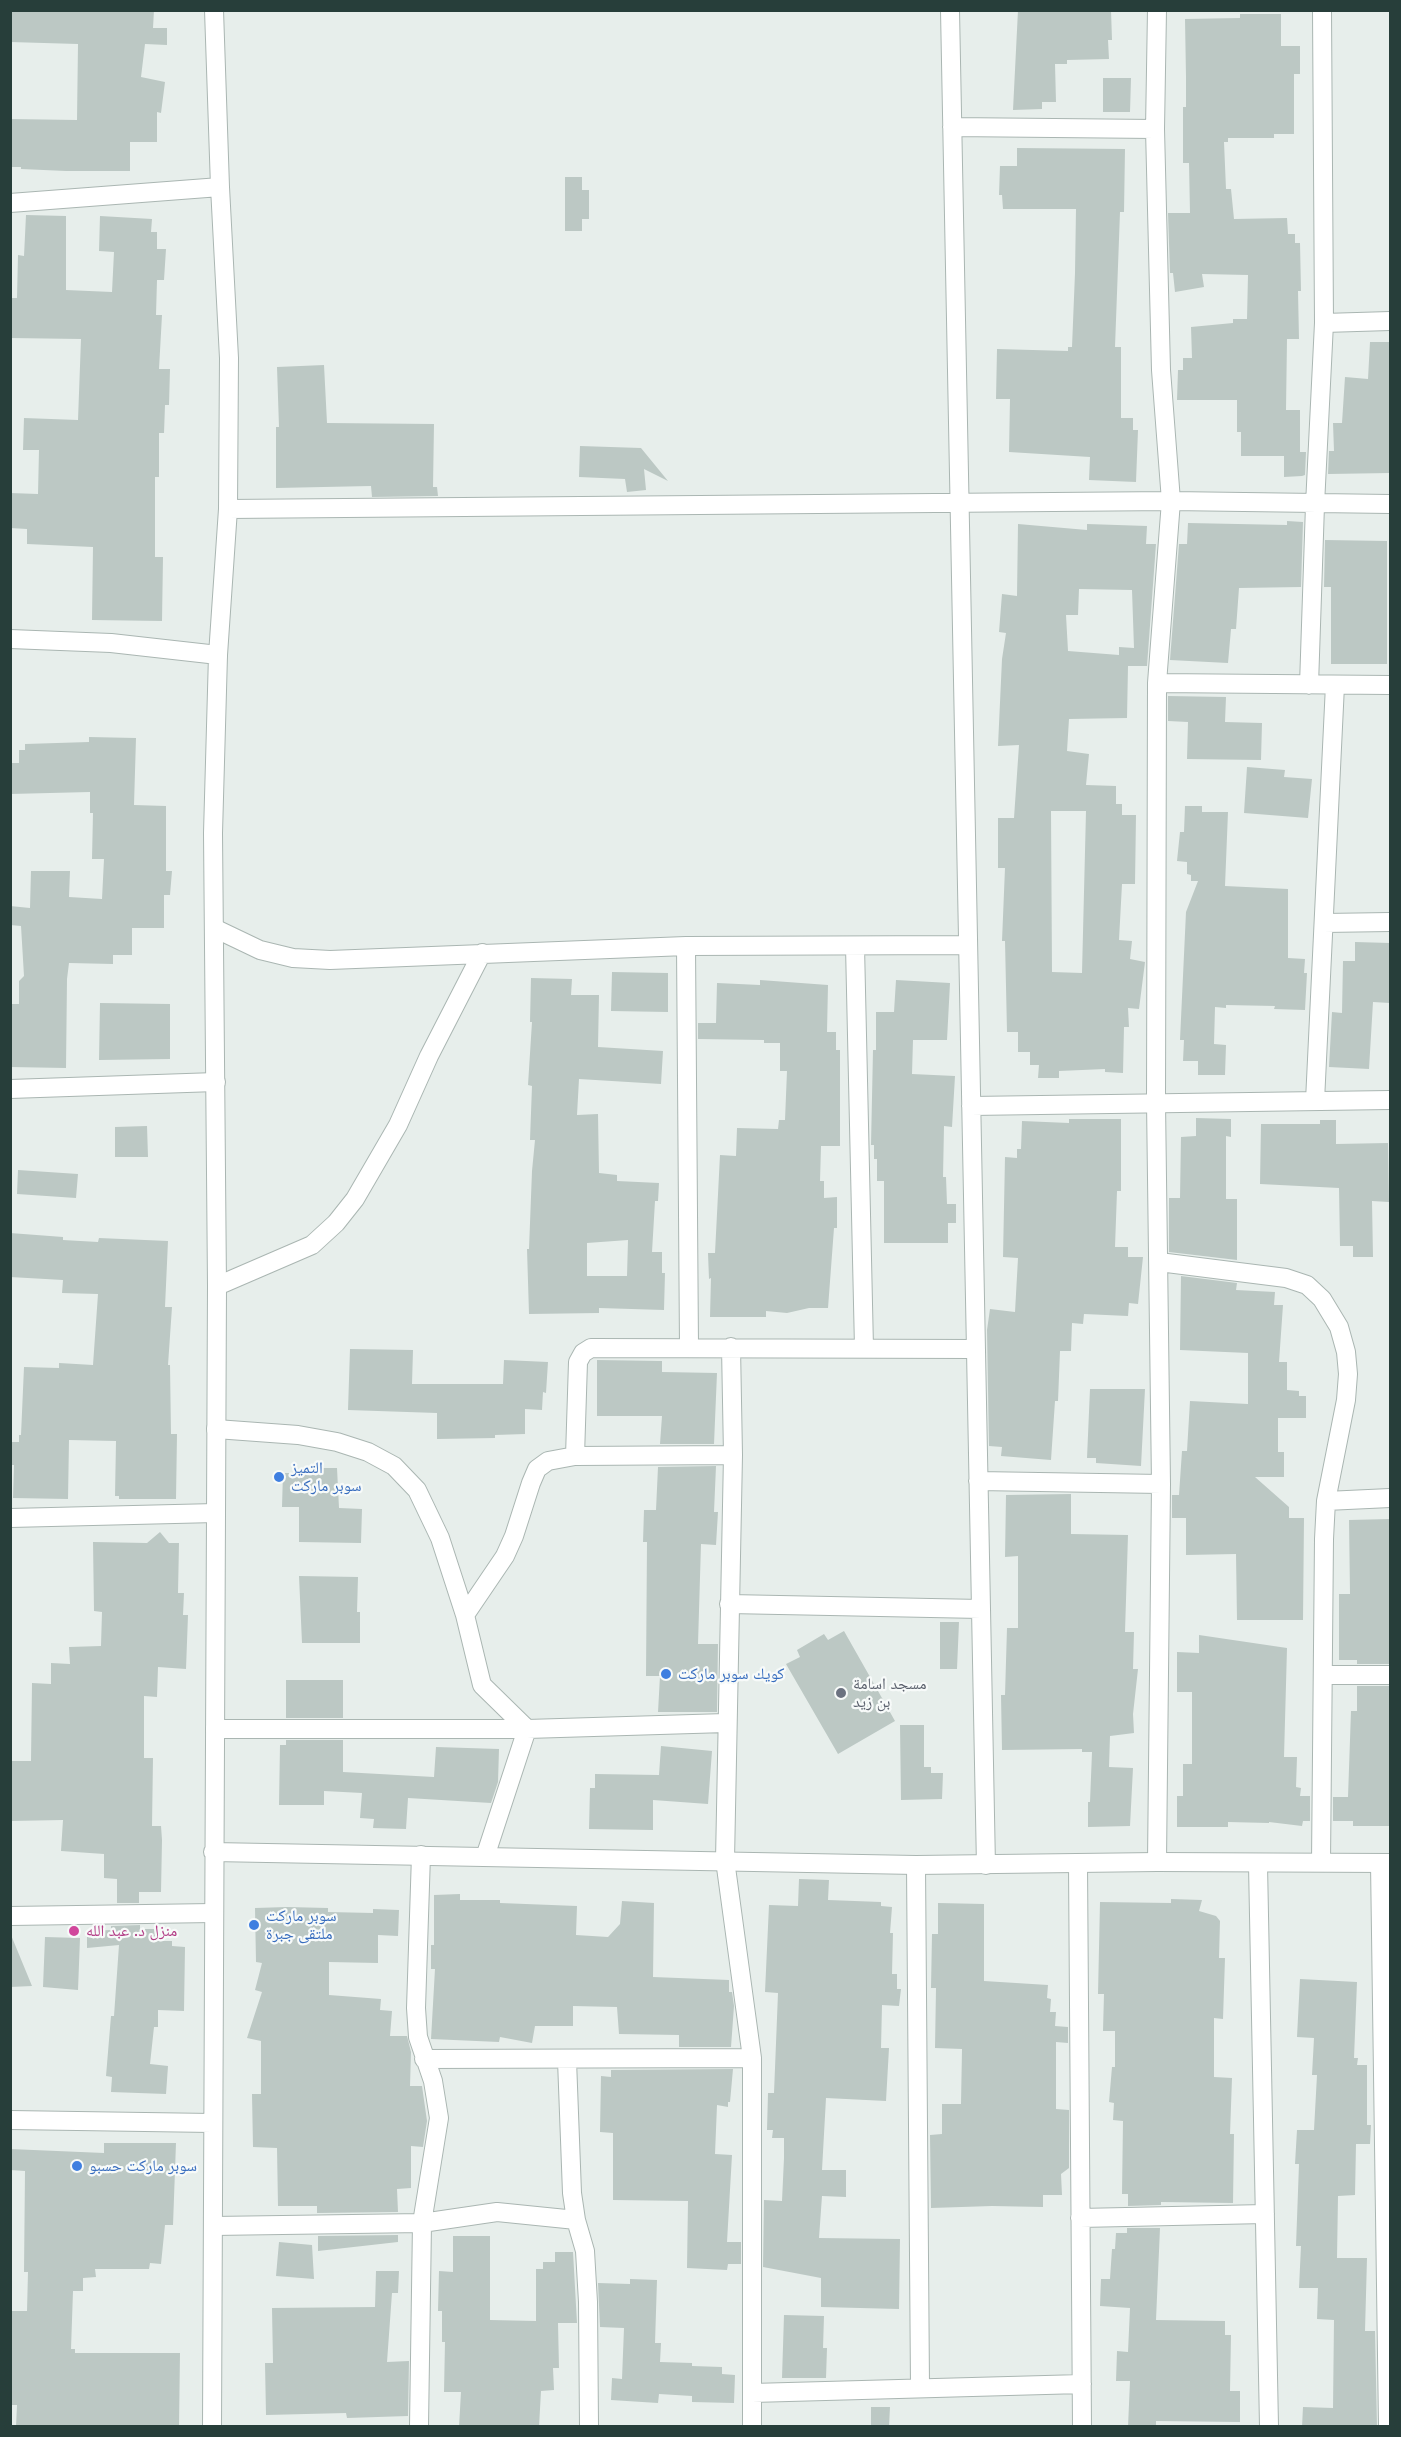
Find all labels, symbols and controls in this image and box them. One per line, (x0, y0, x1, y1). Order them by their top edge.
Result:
place label: التميز سوبر ماركت (291, 1458, 362, 1496)
marker: التميز سوبر ماركت (272, 1470, 286, 1484)
place label: كويك سوبر ماركت (678, 1664, 785, 1684)
marker: كويك سوبر ماركت (659, 1667, 673, 1681)
place label: مسجد اسامة بن زيد (853, 1674, 927, 1712)
marker: مسجد اسامة بن زيد (834, 1686, 848, 1700)
place label: سوبر ماركت ملتقى جبرة (266, 1906, 337, 1944)
marker: سوبر ماركت ملتقى جبرة (247, 1918, 261, 1932)
place label: منزل د. عبد الله (86, 1921, 177, 1941)
marker: منزل د. عبد الله (67, 1924, 81, 1938)
place label: سوبر ماركت حسبو (89, 2156, 197, 2176)
marker: سوبر ماركت حسبو (70, 2159, 84, 2173)

